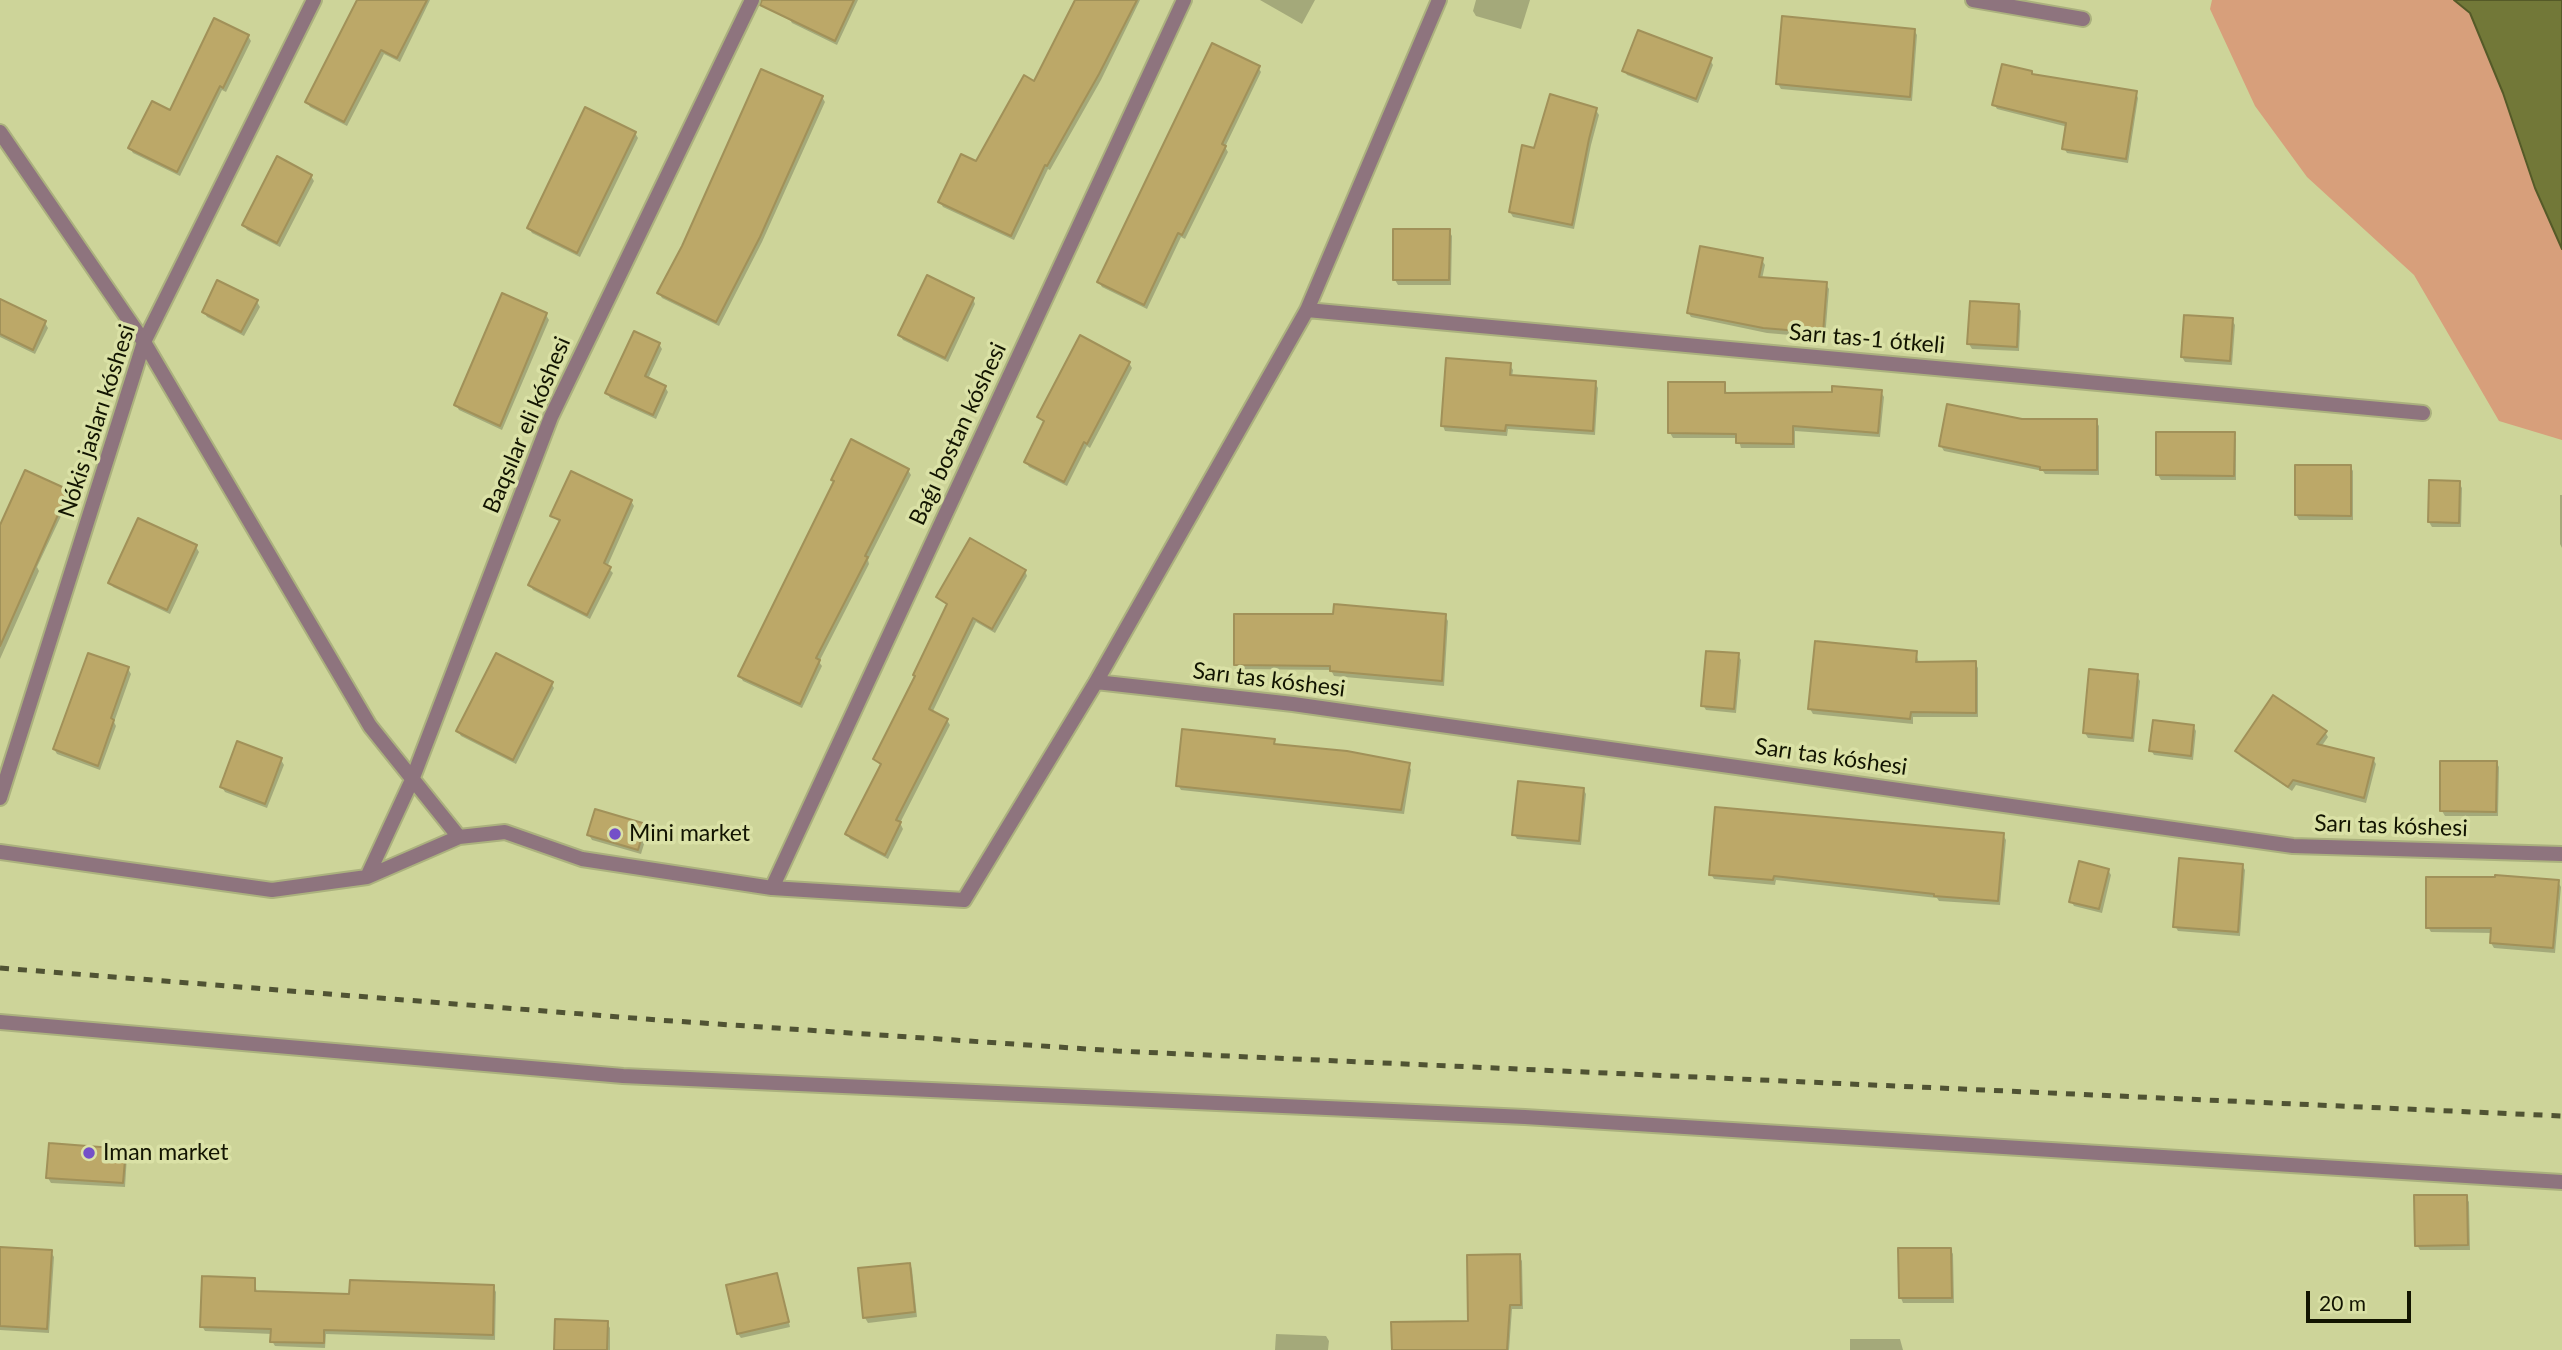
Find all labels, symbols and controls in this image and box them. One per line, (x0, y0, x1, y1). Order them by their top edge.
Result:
street label: Sarı tas-1 ótkeli (1788, 318, 1946, 360)
street label: Nókis jasları kóshesi (53, 321, 141, 521)
street label: Baqsılar eli kóshesi (477, 333, 577, 517)
street label: Baǵı bostan kóshesi (904, 338, 1012, 530)
street label: Sarı tas kóshesi (1191, 657, 1347, 703)
street label: Sarı tas kóshesi (1753, 733, 1909, 781)
street label: Sarı tas kóshesi (2314, 810, 2468, 842)
place label: Mini market (629, 820, 750, 848)
marker: Mini market (607, 826, 623, 842)
place label: Iman market (103, 1139, 228, 1167)
marker: Iman market (81, 1145, 97, 1161)
scale bar (2310, 1276, 2415, 1320)
text: 20 m (2319, 1290, 2366, 1315)

